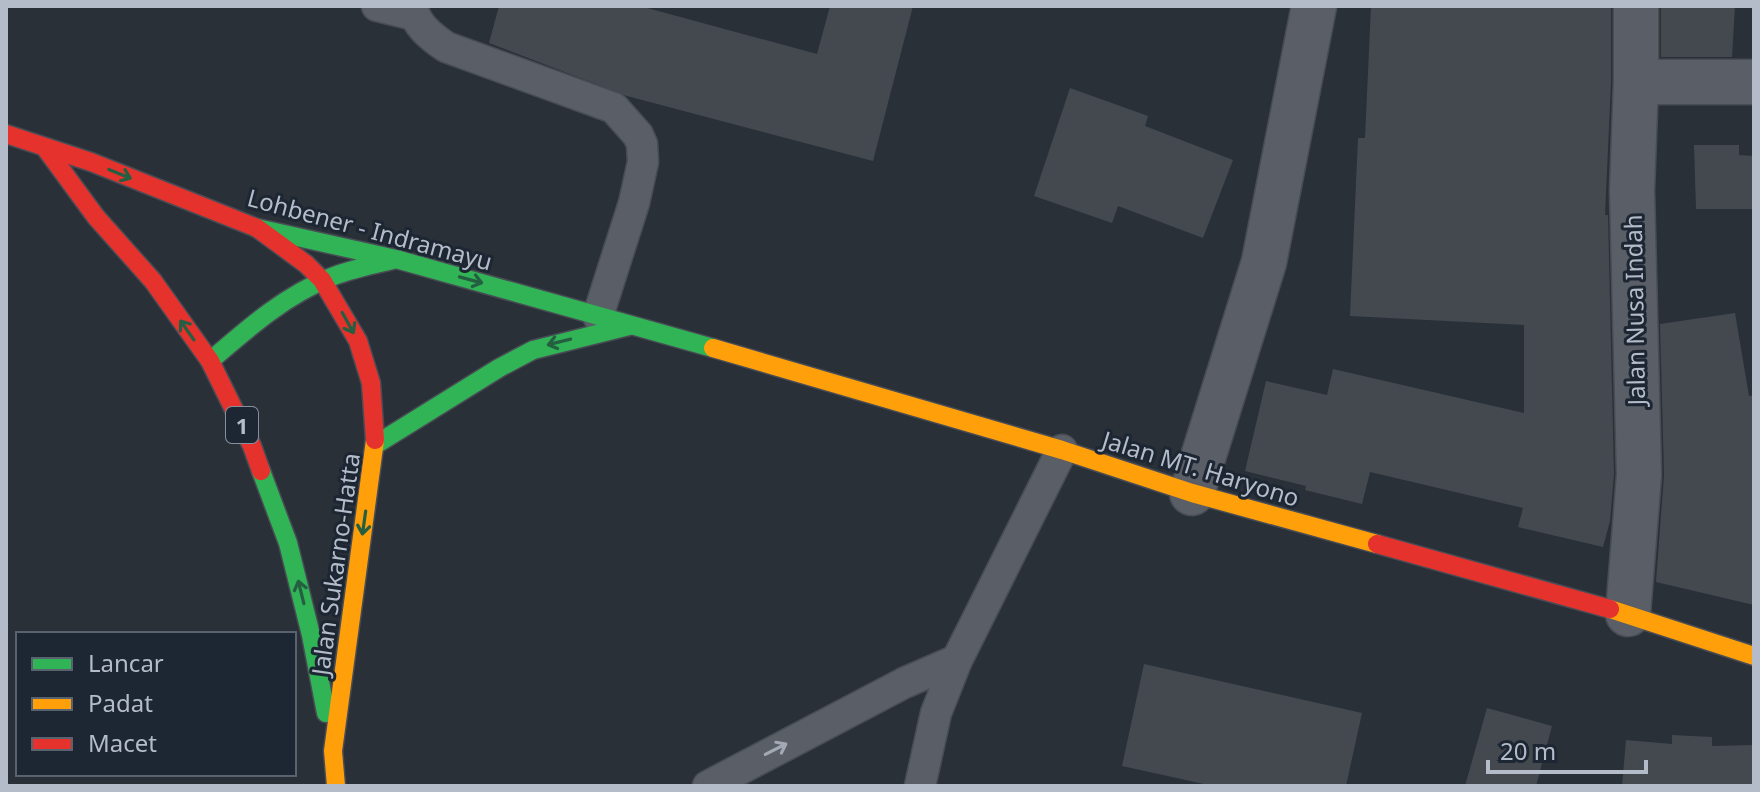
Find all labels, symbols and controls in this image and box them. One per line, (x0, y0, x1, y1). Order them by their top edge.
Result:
one-way arrow (107, 168, 132, 182)
street label: Lohbener - Indramayu (244, 180, 496, 278)
street label: Jalan Nusa Indah (1616, 214, 1652, 408)
one-way arrow (458, 273, 484, 288)
one-way arrow (341, 311, 357, 335)
one-way arrow (179, 320, 195, 342)
one-way arrow (547, 335, 573, 350)
road number: 1 (226, 407, 258, 443)
street label: Jalan MT. Haryono (1097, 422, 1304, 514)
street label: Jalan Sukarno-Hatta (303, 451, 367, 679)
one-way arrow (356, 510, 371, 535)
one-way arrow (293, 580, 308, 606)
legend (16, 632, 296, 776)
text: Lancar (88, 646, 164, 679)
text: Padat (88, 686, 153, 719)
scale bar (1488, 724, 1646, 774)
text: Macet (88, 726, 157, 759)
text: 20 m (1500, 734, 1556, 767)
one-way arrow (764, 740, 788, 756)

